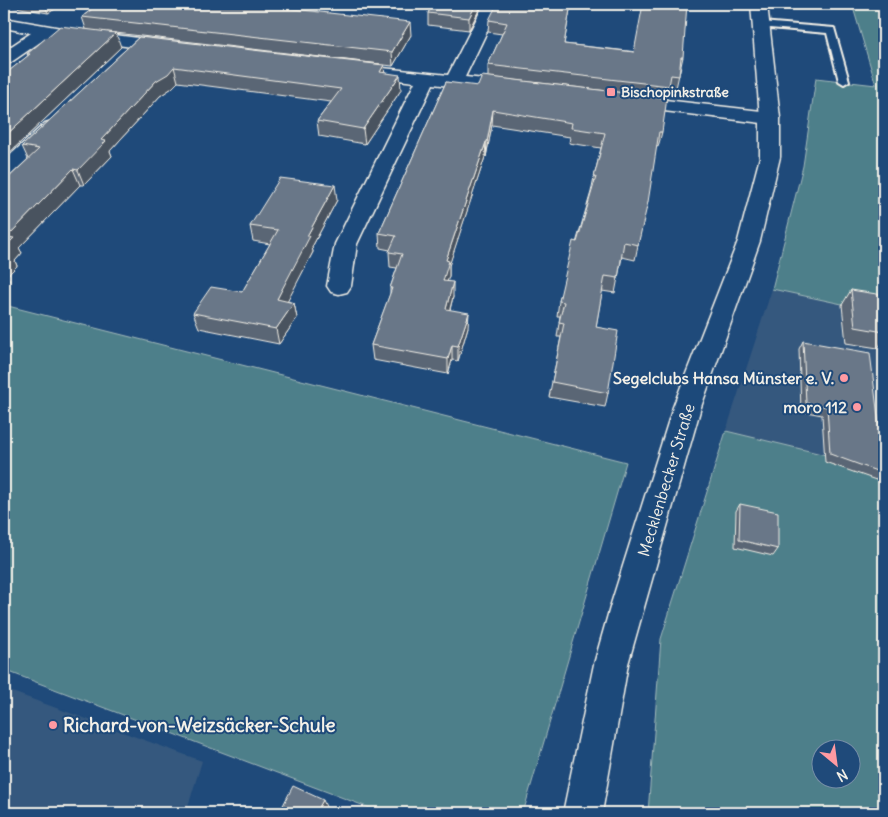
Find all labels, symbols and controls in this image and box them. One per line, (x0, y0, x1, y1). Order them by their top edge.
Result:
place label: Bischopinkstraße (621, 83, 729, 101)
marker: Bischopinkstraße (605, 86, 617, 98)
place label: Segelclubs Hansa Münster e. V. (613, 368, 834, 389)
marker: Segelclubs Hansa Münster e. V. (838, 372, 850, 384)
place label: moro 112 (783, 397, 847, 417)
street label: Mecklenbecker Straße (633, 401, 699, 559)
marker: moro 112 (851, 401, 863, 413)
place label: Richard-von-Weizsäcker-Schule (63, 713, 335, 737)
marker: Richard-von-Weizsäcker-Schule (47, 719, 59, 731)
north arrow (810, 740, 860, 790)
text: N (834, 765, 851, 786)

